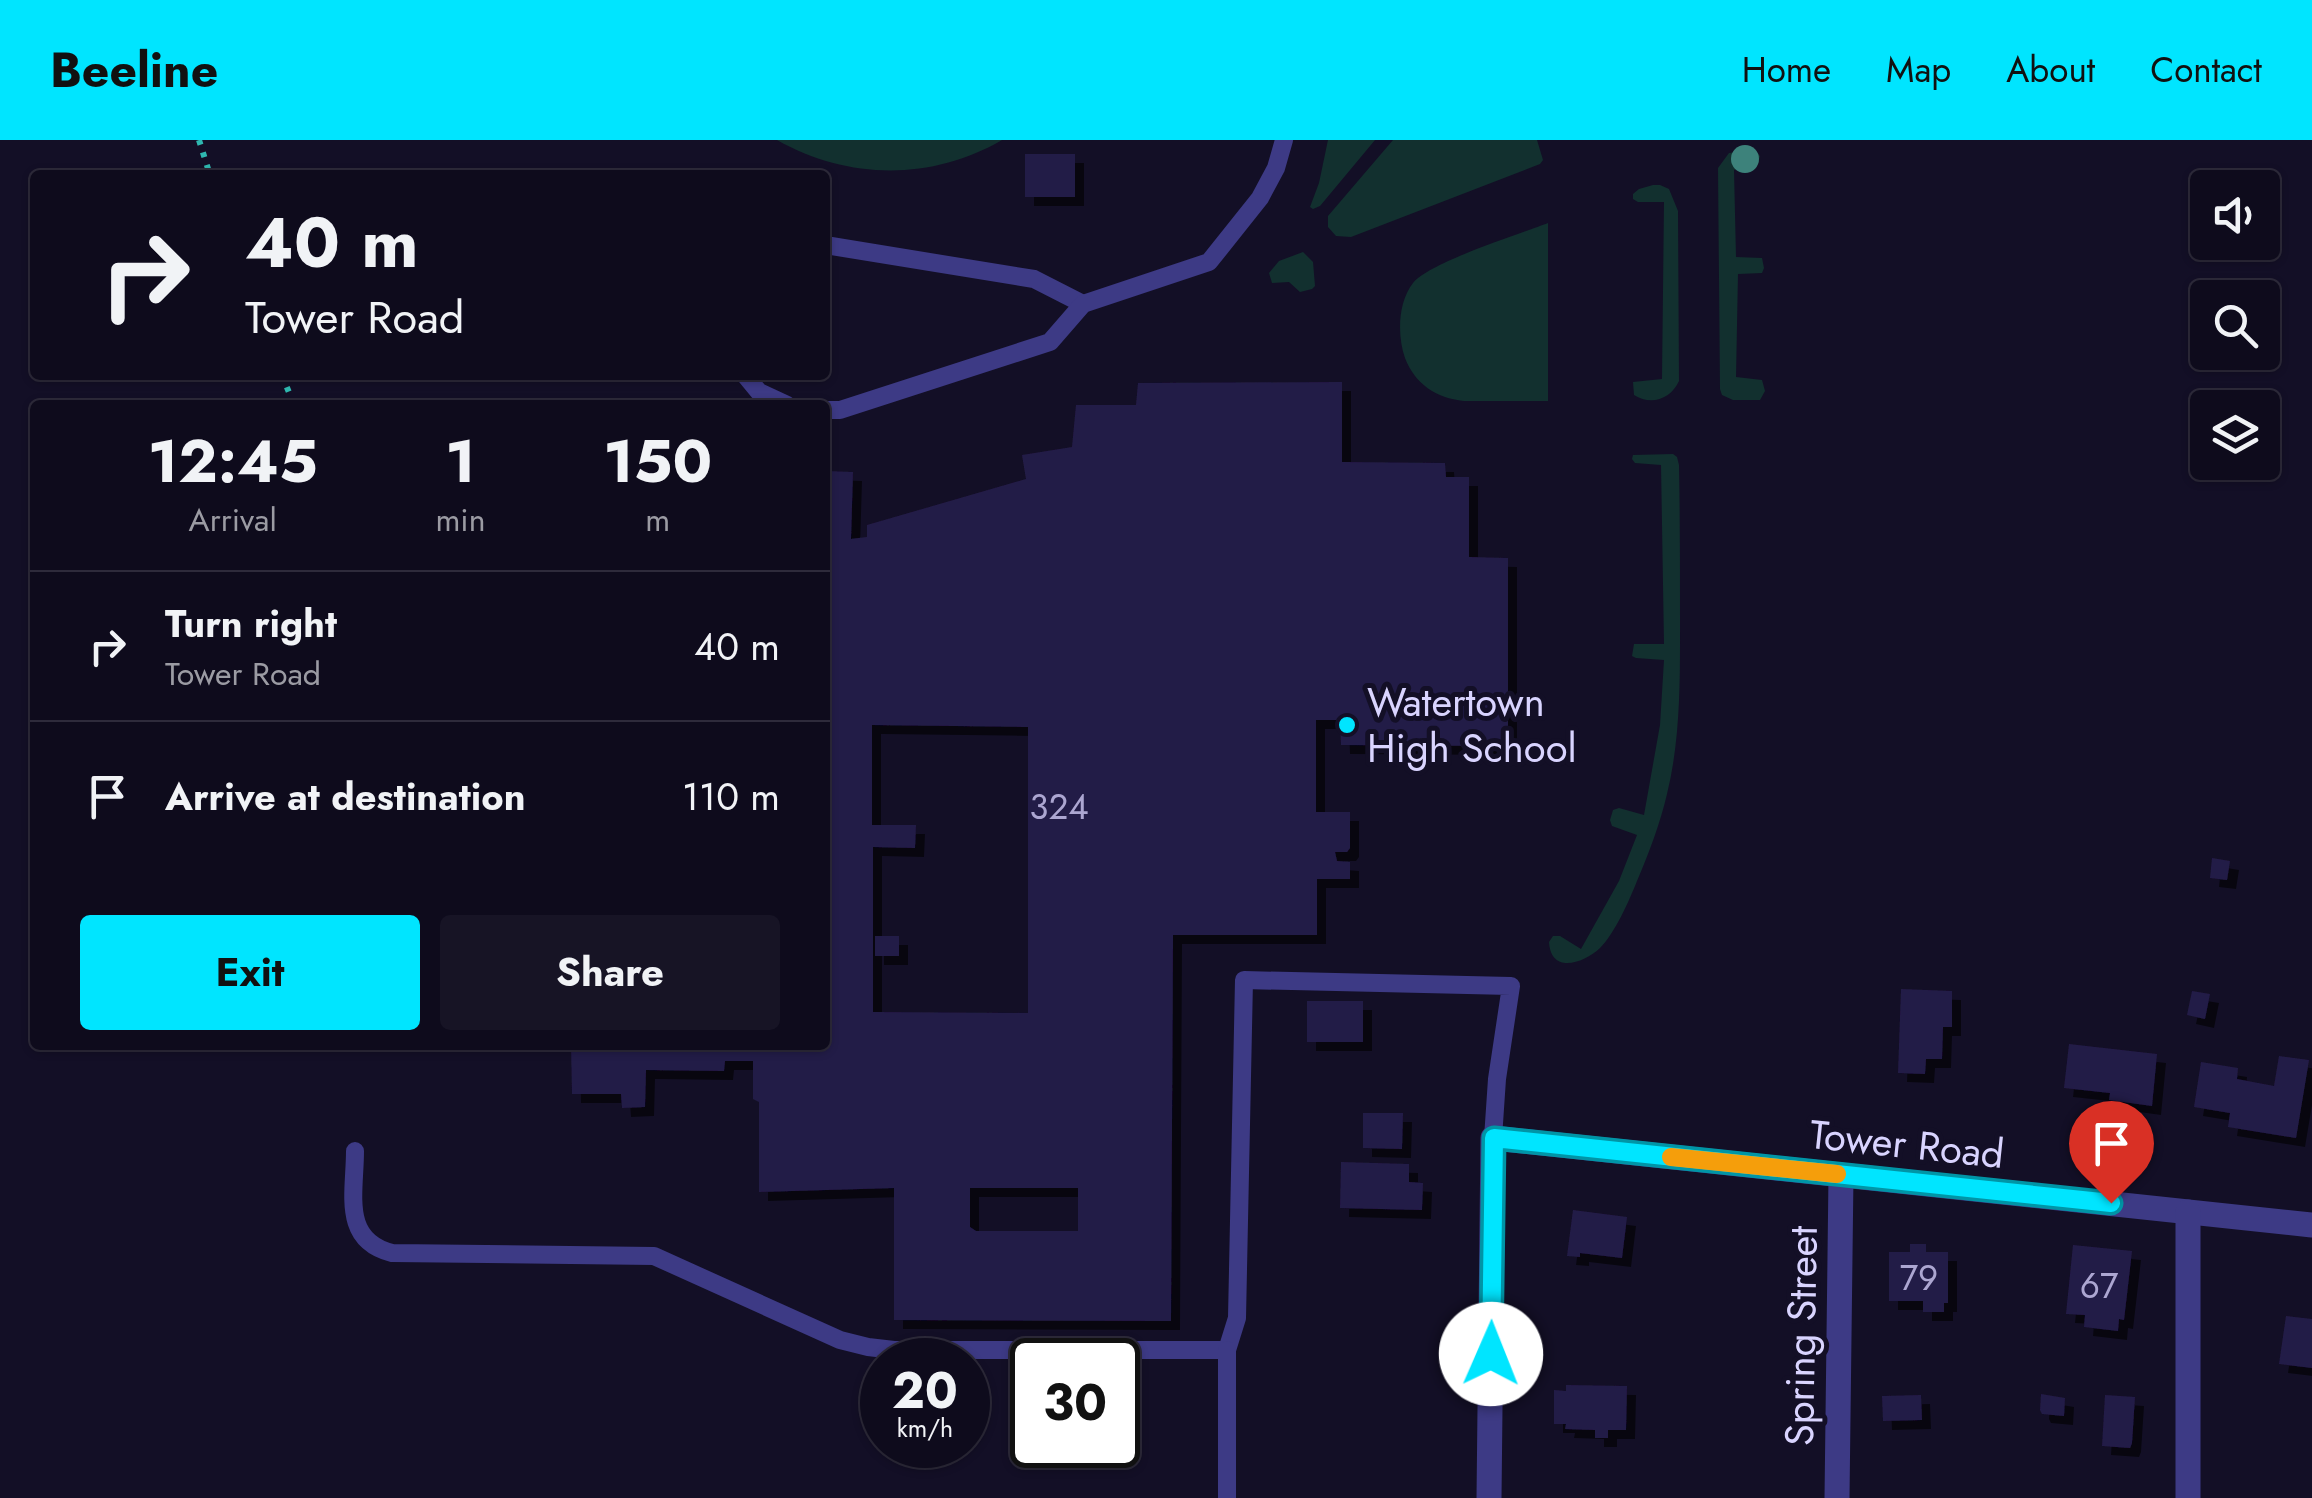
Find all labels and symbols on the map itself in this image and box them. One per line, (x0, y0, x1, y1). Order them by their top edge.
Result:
place label: Watertown High School (1367, 673, 1577, 777)
marker: Watertown High School (1336, 714, 1358, 736)
house number: 324 (1029, 782, 1089, 832)
pin (2069, 1101, 2154, 1204)
street label: Tower Road (1807, 1105, 2007, 1183)
street label: Spring Street (1770, 1225, 1832, 1447)
house number: 79 (1900, 1253, 1938, 1303)
house number: 67 (2080, 1261, 2119, 1311)
position arrow (1439, 1302, 1543, 1406)
speed limit sign: 30 (1010, 1338, 1140, 1468)

